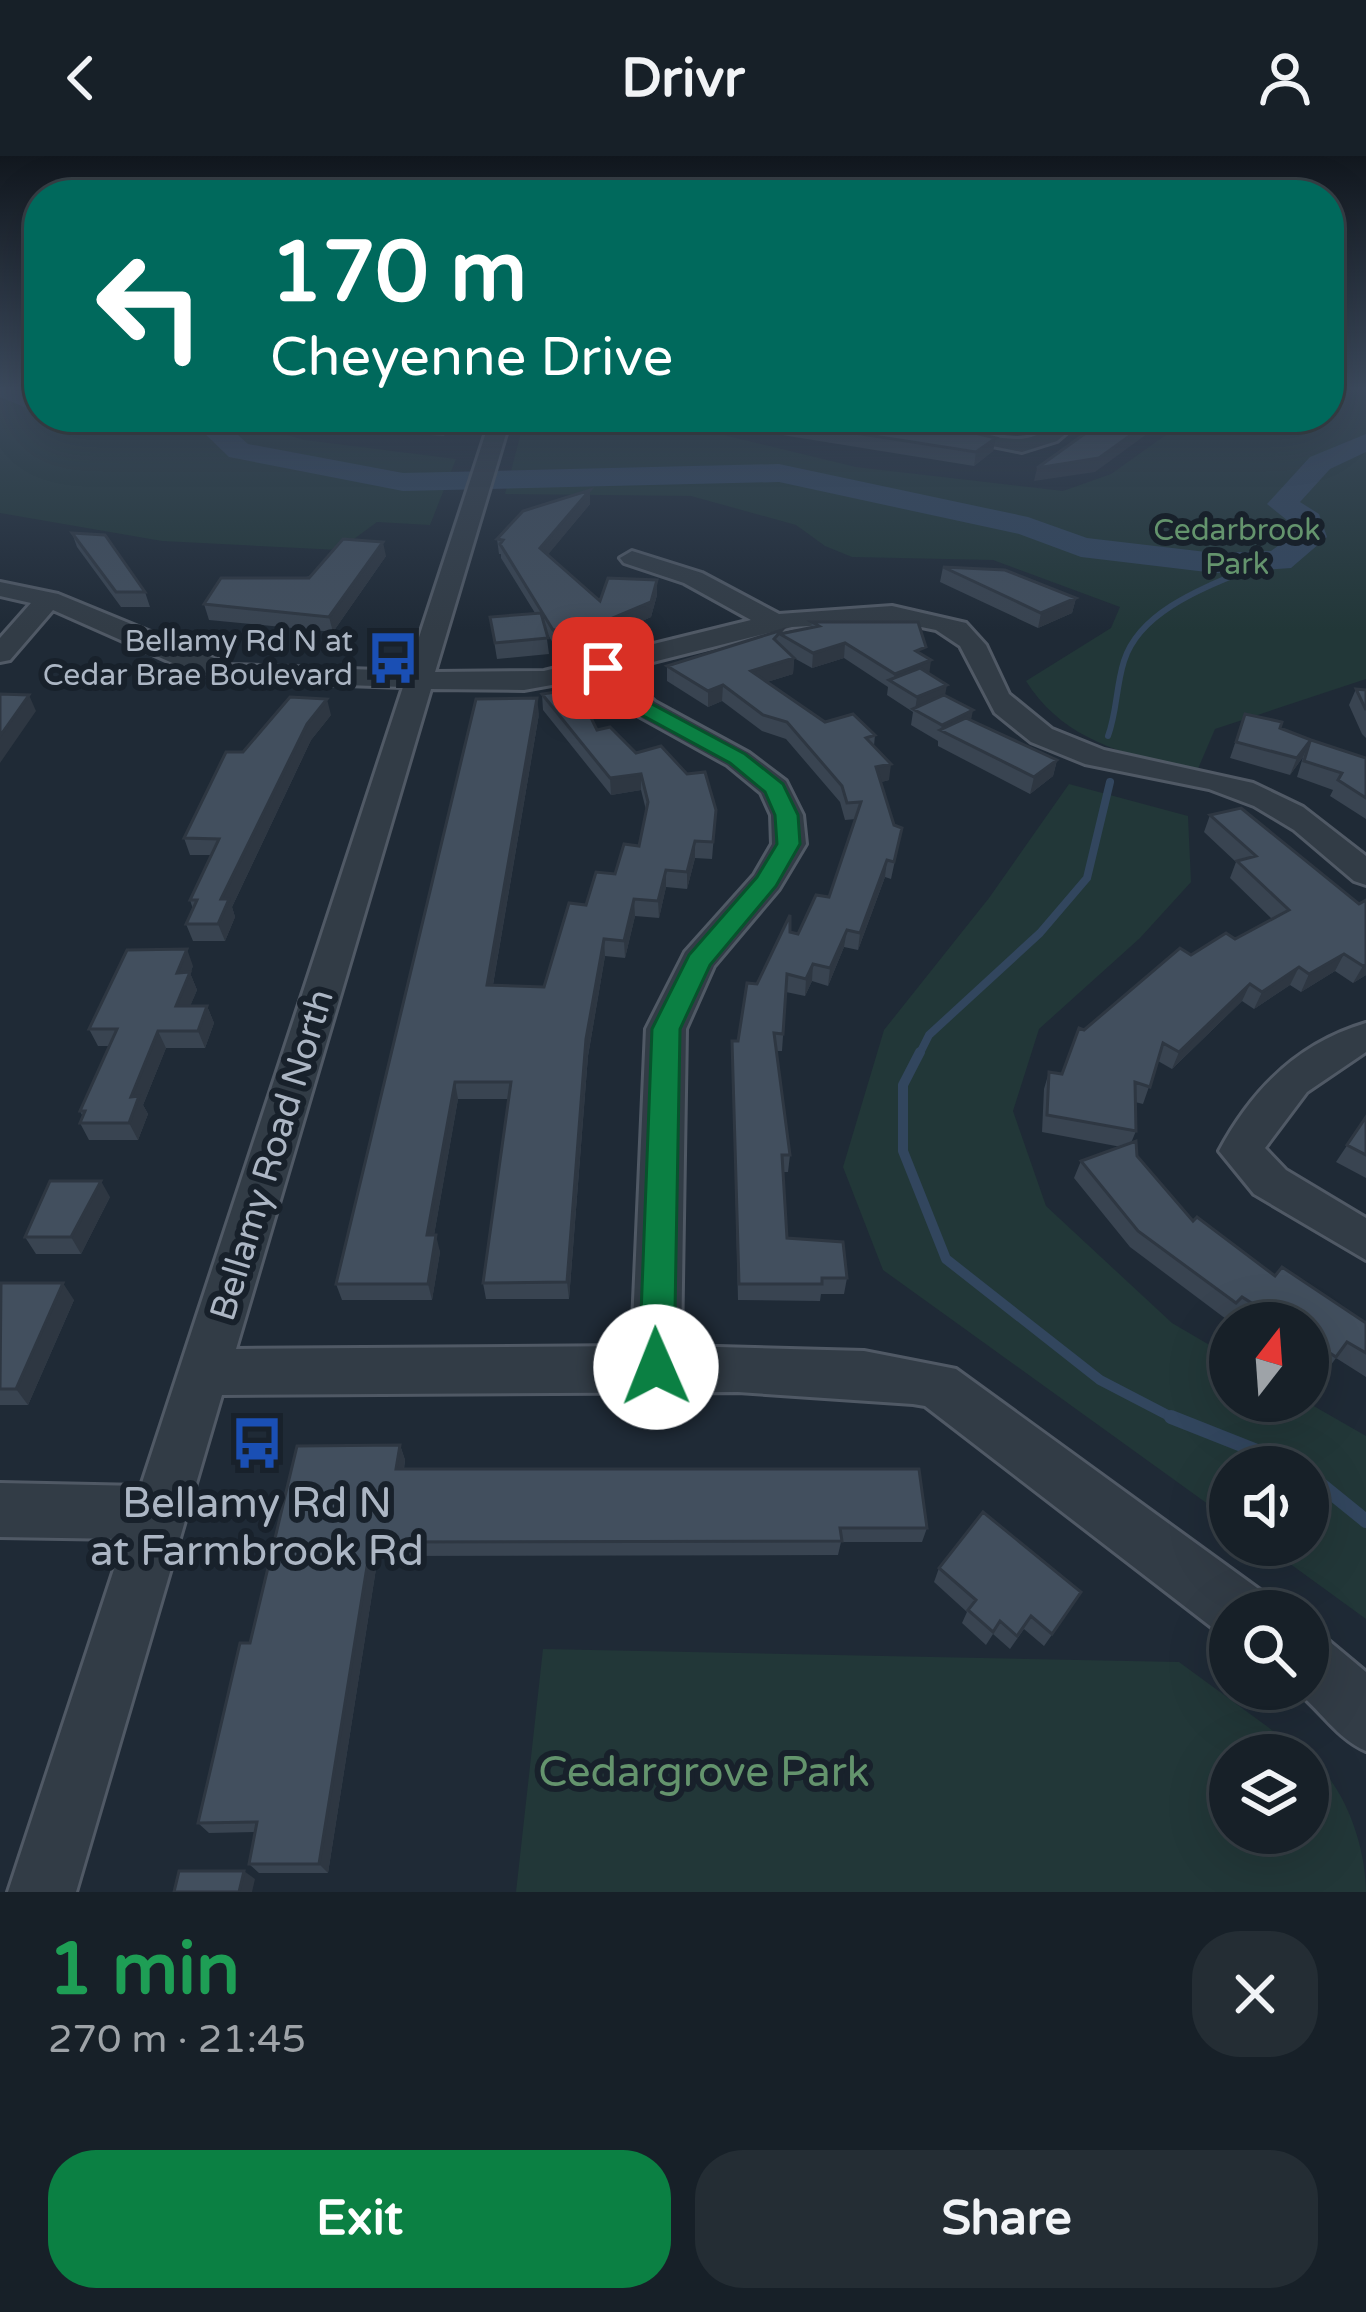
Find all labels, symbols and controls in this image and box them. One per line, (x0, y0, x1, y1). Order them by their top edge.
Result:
icon: back (48, 45, 114, 111)
icon: person (1252, 45, 1318, 111)
text: Drivr (621, 46, 745, 111)
text: 170 m (270, 223, 527, 324)
icon: left (72, 228, 228, 384)
text: Cheyenne Drive (270, 325, 673, 390)
park label: Cedarbrook Park (1153, 512, 1321, 583)
pin (552, 617, 654, 719)
place label: Bellamy Rd N at Cedar Brae Boulevard (43, 623, 353, 694)
bus stop icon: Bellamy Rd N at Cedar Brae Boulevard (364, 629, 422, 687)
icon: arrive (570, 635, 636, 701)
street label: Bellamy Road North (201, 984, 343, 1326)
north arrow (1209, 1302, 1329, 1422)
map controls (1209, 1302, 1329, 1854)
position arrow (593, 1304, 719, 1430)
bus stop icon: Bellamy Rd N at Farmbrook Rd (228, 1414, 286, 1472)
button: sound (1209, 1446, 1329, 1566)
place label: Bellamy Rd N at Farmbrook Rd (90, 1478, 424, 1577)
button: search (1209, 1590, 1329, 1710)
button: layers (1209, 1734, 1329, 1854)
park label: Cedargrove Park (538, 1747, 870, 1798)
text: 1 min (48, 1927, 240, 2014)
button: close (1192, 1931, 1318, 2057)
text: 270 m · 21:45 (48, 2016, 306, 2063)
button: Exit (48, 2150, 671, 2288)
button: Share (695, 2150, 1318, 2288)

